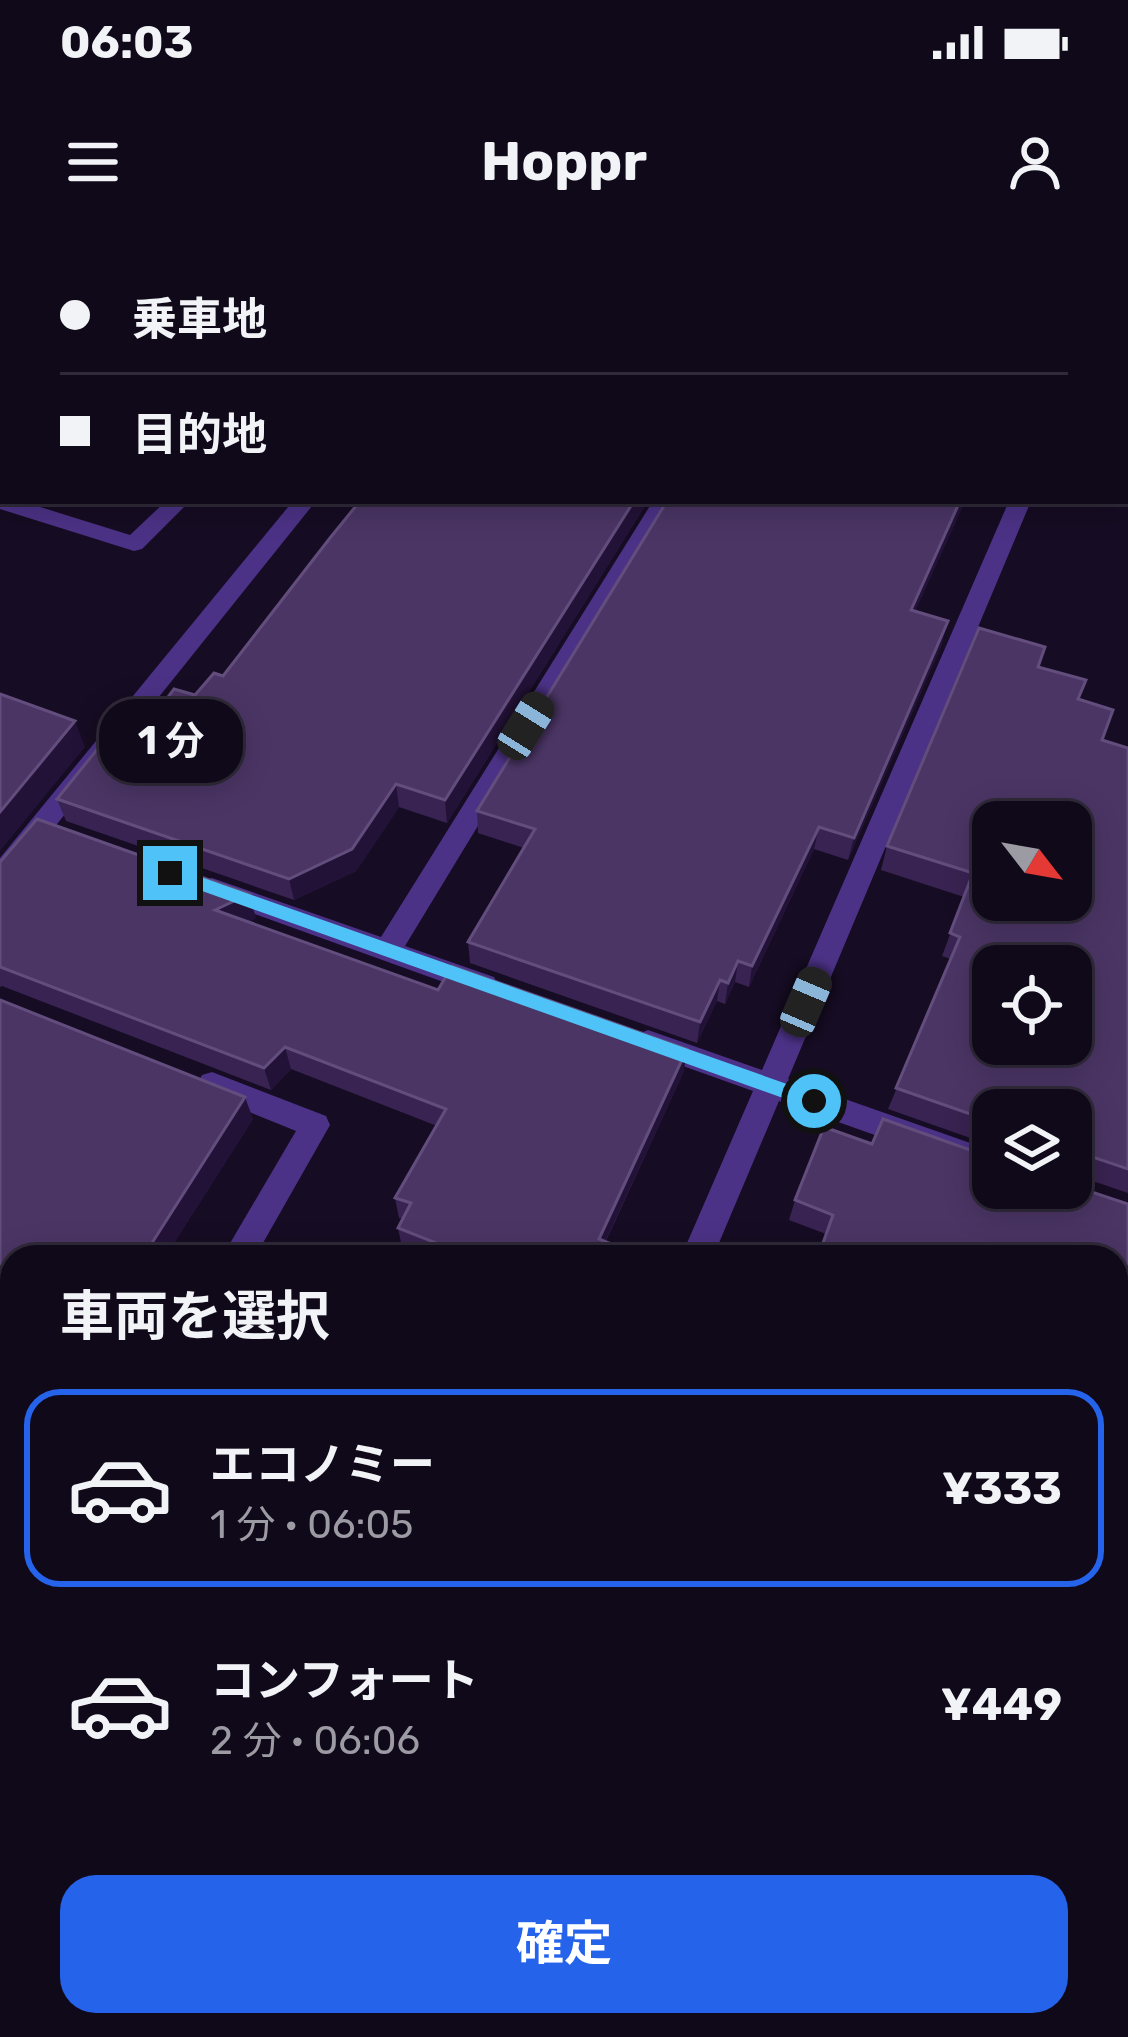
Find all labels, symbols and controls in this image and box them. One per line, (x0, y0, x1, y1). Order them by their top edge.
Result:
text: 06:03 (60, 16, 193, 69)
icon: menu (60, 129, 126, 195)
icon: person (1002, 129, 1068, 195)
text: Hoppr (481, 130, 647, 194)
text: 乗車地 (132, 293, 267, 346)
text: 目的地 (132, 408, 267, 461)
car (492, 686, 560, 766)
callout: 1 分 (98, 699, 242, 783)
text: 1 分 (138, 718, 204, 764)
north arrow (972, 801, 1092, 921)
map controls (972, 801, 1092, 1209)
route end (143, 846, 197, 900)
button: locate (972, 945, 1092, 1065)
car (775, 962, 837, 1042)
route start (787, 1074, 841, 1128)
button: layers (972, 1089, 1092, 1209)
text: 車両を選択 (60, 1285, 330, 1349)
icon: car (66, 1434, 174, 1542)
text: エコノミー (210, 1438, 435, 1491)
text: ¥333 (942, 1462, 1062, 1515)
text: 1 分 · 06:05 (210, 1502, 413, 1548)
icon: car (66, 1650, 174, 1758)
text: コンフォート (210, 1654, 479, 1707)
text: ¥449 (941, 1678, 1062, 1731)
text: 2 分 · 06:06 (210, 1718, 420, 1764)
button: 確定 (60, 1875, 1068, 2013)

